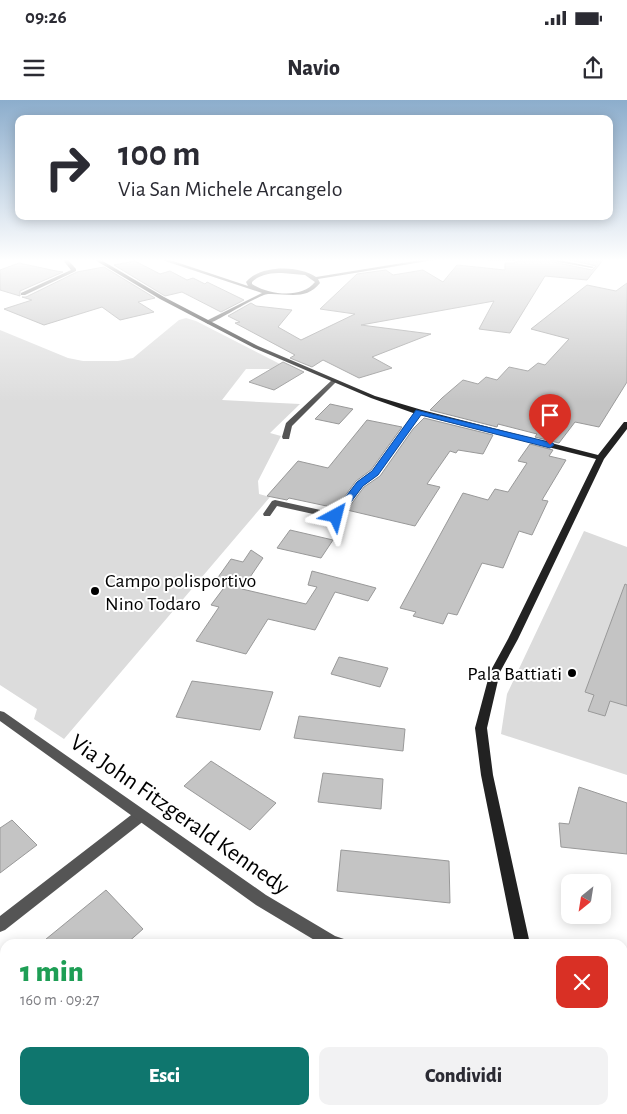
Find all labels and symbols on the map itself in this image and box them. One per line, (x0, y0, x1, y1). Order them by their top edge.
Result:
pin (529, 394, 571, 445)
position arrow (309, 489, 361, 541)
place label: Campo polisportivo Nino Todaro (105, 571, 256, 614)
marker: Campo polisportivo Nino Todaro (89, 585, 101, 597)
place label: Pala Battiati (467, 664, 562, 684)
marker: Pala Battiati (566, 667, 578, 679)
street label: Via John Fitzgerald Kennedy (66, 730, 293, 900)
north arrow (561, 874, 611, 924)

